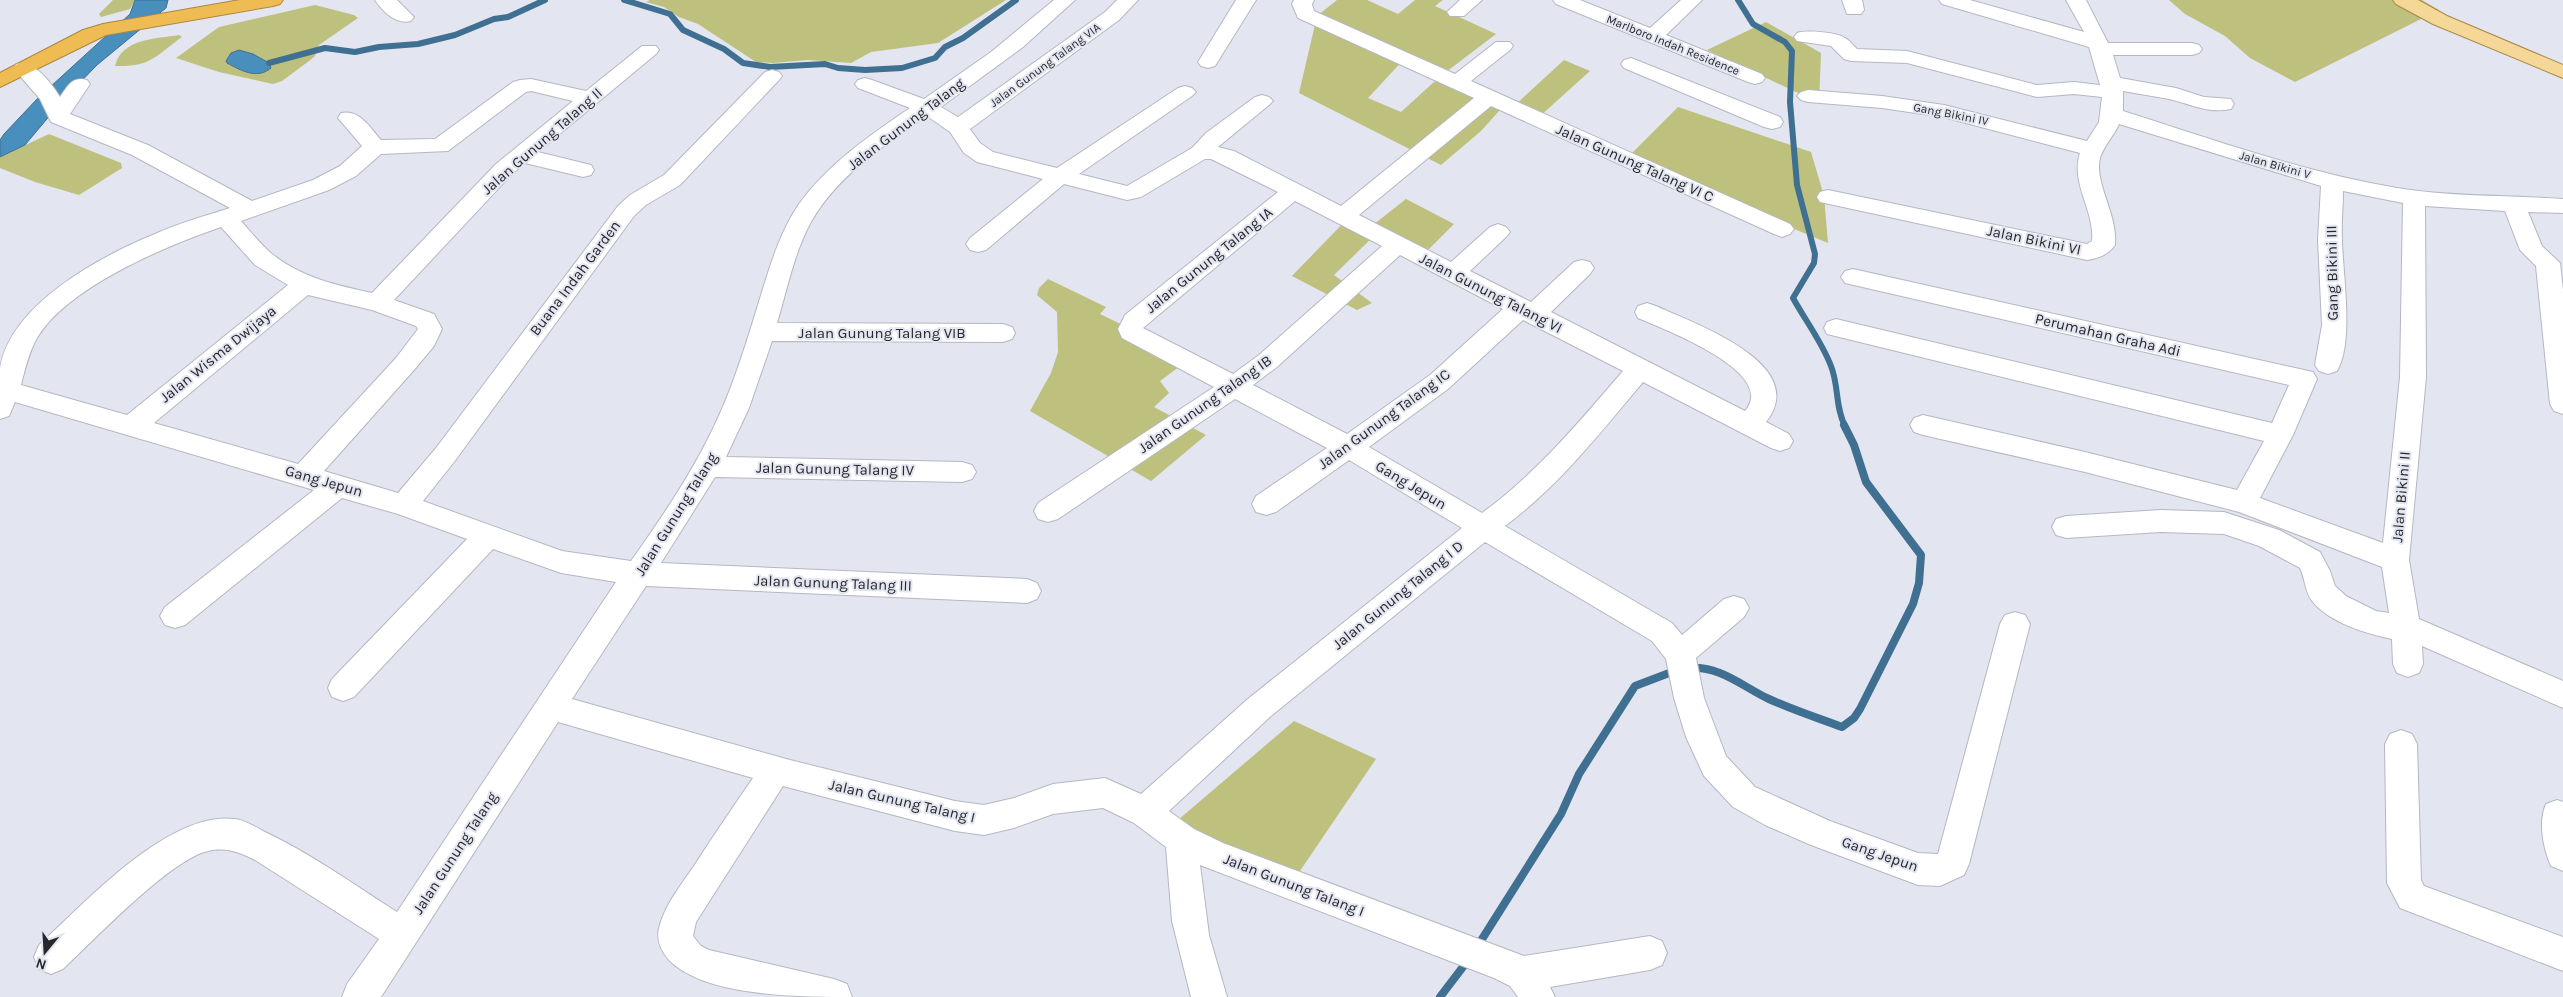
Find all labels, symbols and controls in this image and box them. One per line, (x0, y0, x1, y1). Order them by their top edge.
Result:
street label: Marlboro Indah Residence (1604, 12, 1742, 78)
street label: Jalan Gunung Talang VIA (987, 20, 1103, 110)
street label: Jalan Gunung Talang (844, 74, 968, 174)
street label: Jalan Gunung Talang II (478, 84, 606, 198)
street label: Gang Bikini IV (1912, 100, 1990, 128)
street label: Jalan Gunung Talang VI C (1553, 120, 1717, 206)
street label: Jalan Bikini V (2238, 148, 2312, 182)
street label: Jalan Gunung Talang IA (1142, 203, 1276, 317)
street label: Buana Indah Garden (526, 217, 624, 339)
street label: Jalan Bikini VI (1985, 221, 2083, 259)
street label: Gang Bikini III (2322, 225, 2342, 321)
street label: Jalan Gunung Talang VI (1417, 249, 1565, 337)
street label: Jalan Wisma Dwijaya (156, 302, 280, 406)
street label: Perumahan Graha Adi (2033, 309, 2183, 361)
street label: Jalan Gunung Talang VIB (798, 324, 966, 342)
street label: Jalan Gunung Talang IB (1135, 351, 1275, 457)
street label: Jalan Gunung Talang IC (1314, 365, 1454, 473)
street label: Jalan Gunung Talang (631, 449, 721, 579)
street label: Jalan Bikini II (2388, 451, 2414, 543)
street label: Gang Jepun (1372, 457, 1450, 513)
street label: Jalan Gunung Talang IV (756, 459, 915, 479)
street label: Gang Jepun (283, 461, 365, 501)
street label: Jalan Gunung Talang I D (1329, 537, 1467, 653)
street label: Jalan Gunung Talang III (754, 571, 912, 595)
street label: Jalan Gunung Talang I (827, 775, 977, 827)
street label: Jalan Gunung Talang (409, 788, 501, 917)
street label: Gang Jepun (1839, 833, 1921, 875)
street label: Jalan Gunung Talang I (1221, 850, 1367, 920)
north arrow (20, 927, 70, 977)
text: N (34, 954, 49, 974)

